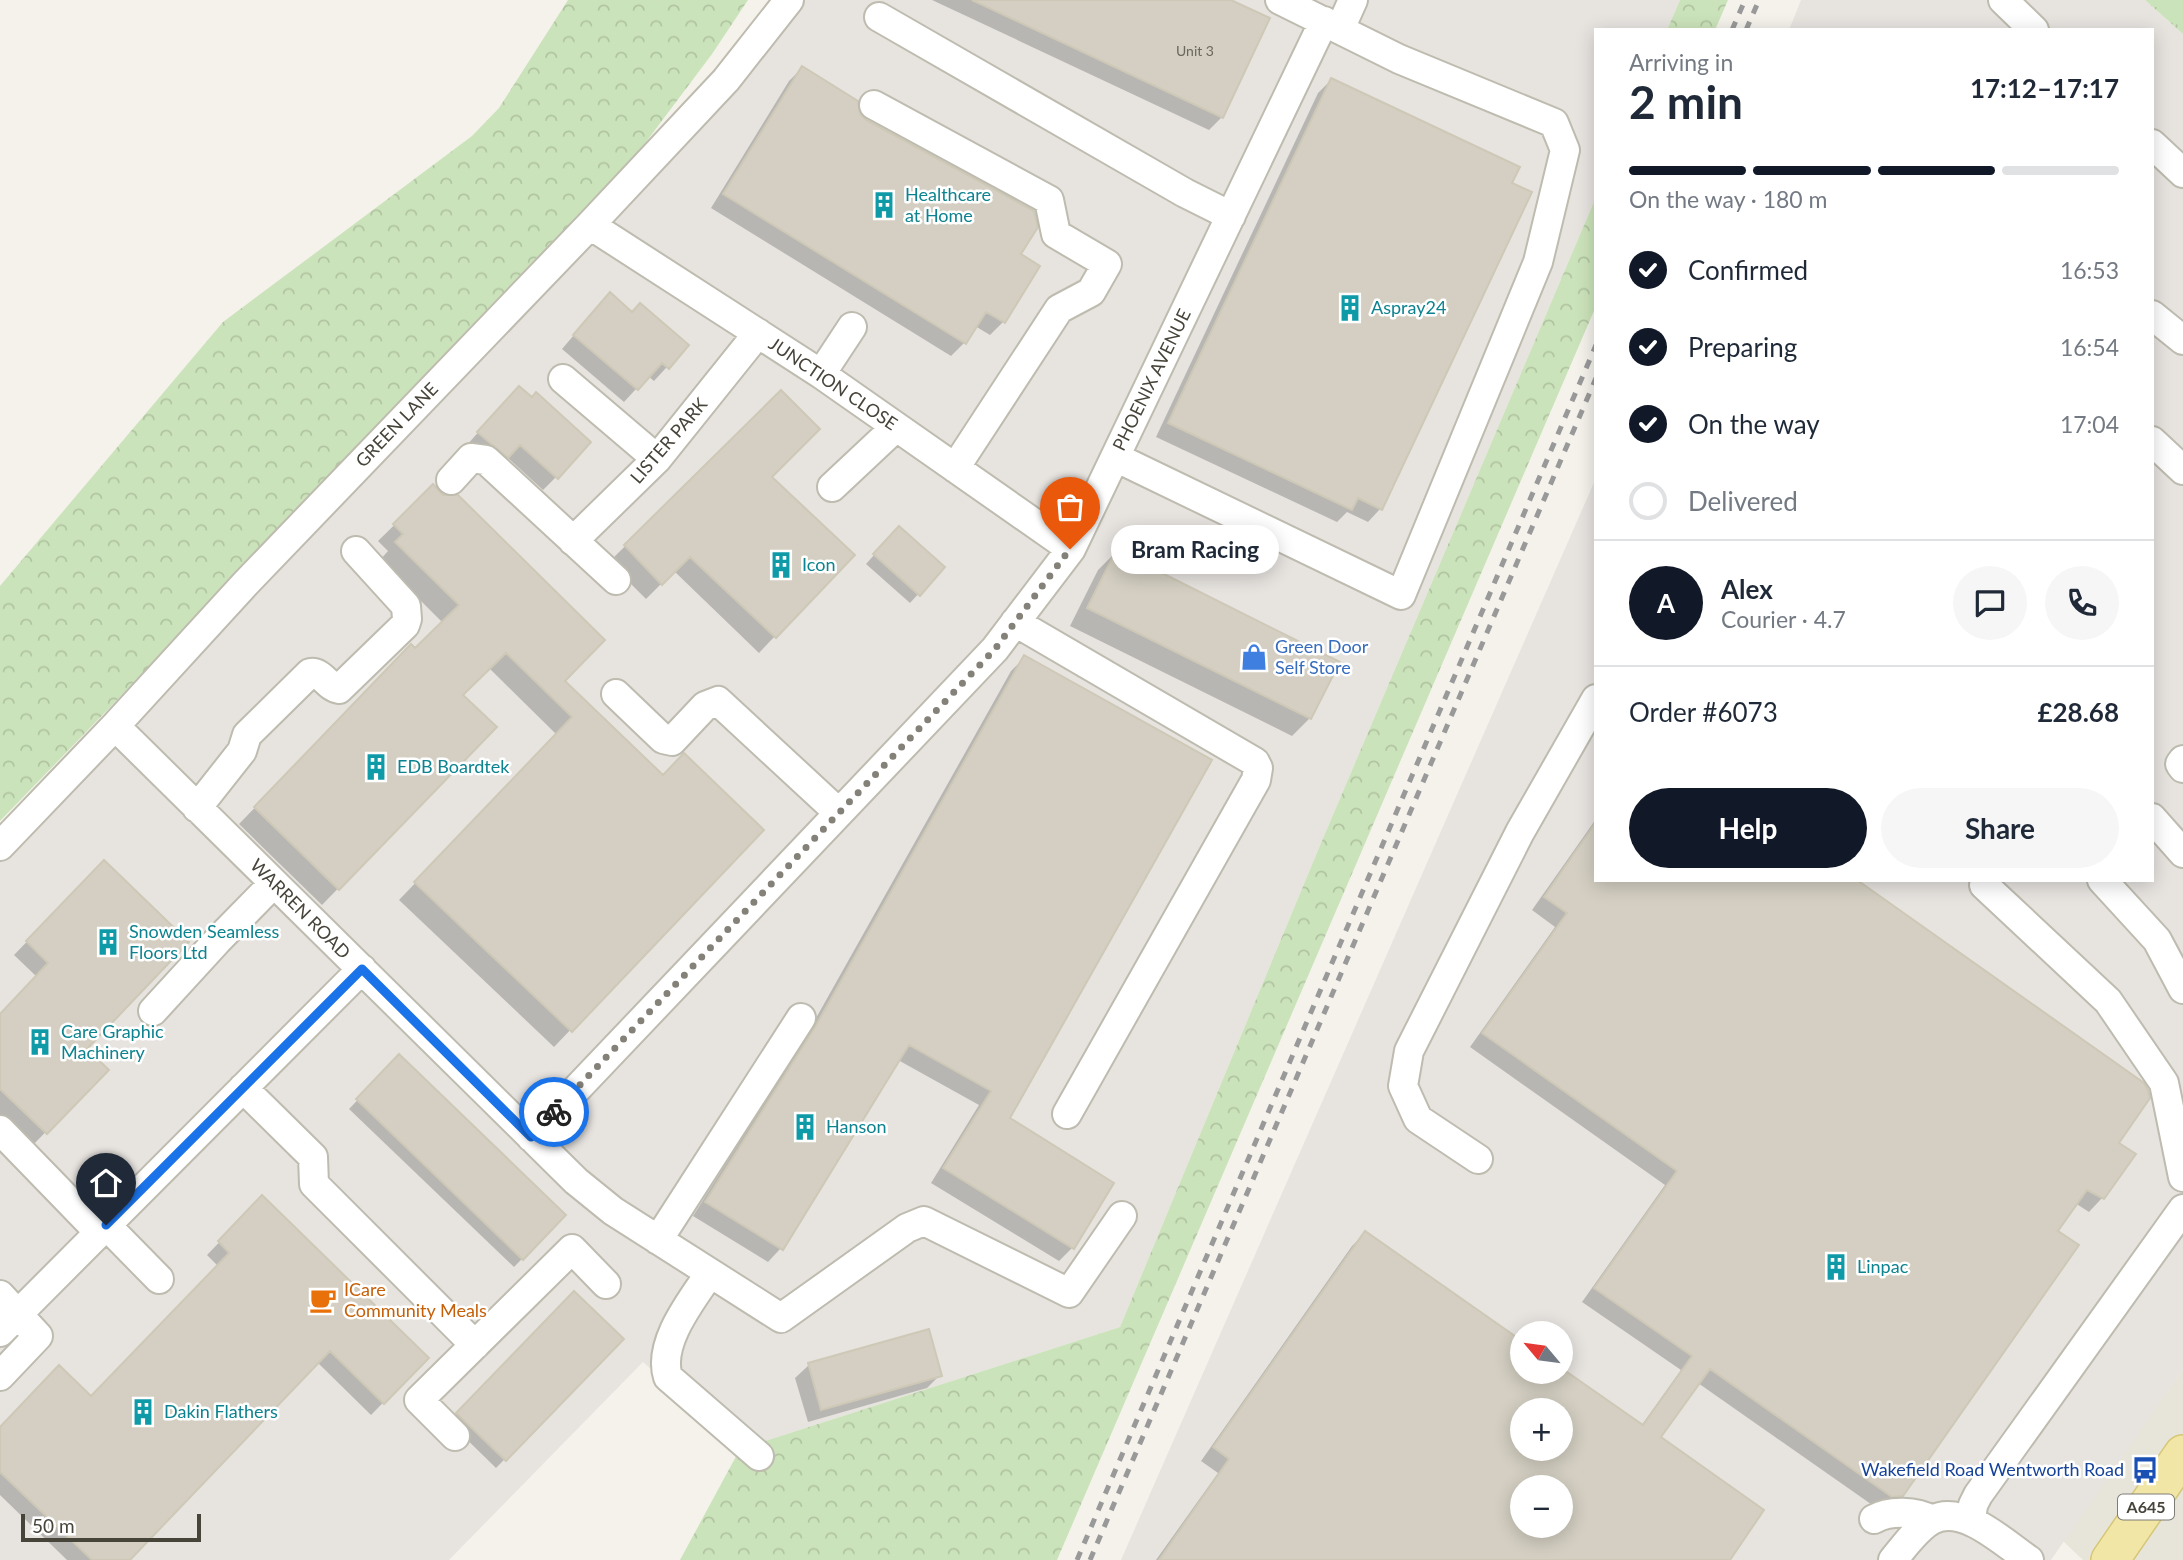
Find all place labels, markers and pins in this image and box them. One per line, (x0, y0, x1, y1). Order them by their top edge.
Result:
place label: Healthcare at Home (905, 183, 991, 226)
building icon: Healthcare at Home (869, 190, 899, 220)
building icon: Aspray24 (1335, 293, 1365, 323)
place label: Aspray24 (1371, 296, 1446, 318)
pin (1040, 477, 1100, 549)
callout: Bram Racing (1112, 524, 1280, 574)
building icon: Icon (766, 550, 796, 580)
place label: Icon (802, 553, 835, 575)
place label: Green Door Self Store (1275, 635, 1369, 678)
shop icon: Green Door Self Store (1239, 642, 1269, 672)
building icon: EDB Boardtek (361, 752, 391, 782)
place label: EDB Boardtek (397, 755, 510, 777)
place label: Snowden Seamless Floors Ltd (129, 920, 279, 963)
building icon: Snowden Seamless Floors Ltd (93, 927, 123, 957)
place label: Care Graphic Machinery (61, 1020, 164, 1063)
building icon: Care Graphic Machinery (25, 1027, 55, 1057)
building icon: Hanson (790, 1112, 820, 1142)
place label: Hanson (826, 1115, 887, 1137)
pin (76, 1153, 136, 1225)
building icon: Linpac (1821, 1252, 1851, 1282)
place label: Linpac (1857, 1255, 1909, 1277)
place label: ICare Community Meals (344, 1278, 487, 1321)
cafe icon: ICare Community Meals (308, 1285, 338, 1315)
building icon: Dakin Flathers (128, 1397, 158, 1427)
place label: Dakin Flathers (164, 1400, 278, 1422)
bus stop icon: Wakefield Road Wentworth Road (2130, 1455, 2160, 1485)
place label: Wakefield Road Wentworth Road (1861, 1458, 2124, 1480)

